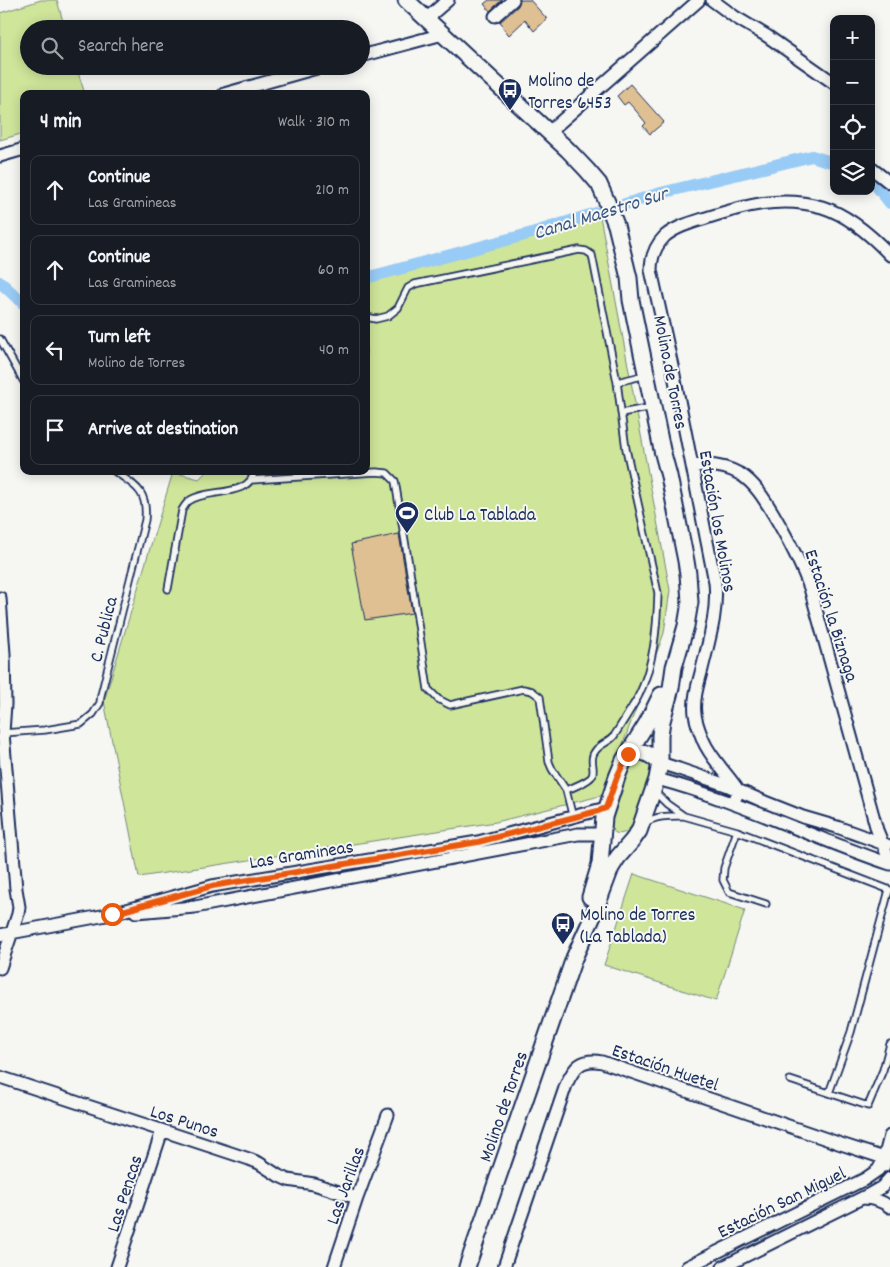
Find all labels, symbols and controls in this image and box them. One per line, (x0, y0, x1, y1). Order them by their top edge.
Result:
map controls (830, 15, 875, 195)
button: + (830, 15, 875, 60)
search box (20, 20, 370, 75)
icon: search (38, 34, 66, 62)
text: Search here (78, 34, 164, 61)
button: − (830, 60, 875, 105)
place label: Molino de Torres 6453 (528, 69, 612, 118)
bus stop icon: Molino de Torres 6453 (497, 77, 523, 111)
button: locate (830, 105, 875, 150)
text: 4 min (40, 108, 82, 138)
text: Walk · 310 m (278, 111, 350, 134)
button: layers (830, 150, 875, 195)
text: Continue (88, 165, 150, 192)
icon: ahead (41, 176, 69, 204)
text: 210 m (315, 179, 349, 202)
water label: Canal Maestro Sur (530, 180, 674, 249)
text: Las Gramineas (88, 192, 177, 215)
text: Continue (88, 245, 150, 272)
icon: ahead (41, 256, 69, 284)
text: 60 m (318, 259, 349, 282)
text: Las Gramineas (88, 272, 177, 295)
street label: Molino de Torres (644, 313, 693, 432)
text: Turn left (88, 325, 151, 352)
icon: left (41, 336, 69, 364)
text: 40 m (319, 339, 349, 362)
text: Molino de Torres (88, 352, 185, 375)
icon: arrive (41, 416, 69, 444)
text: Arrive at destination (88, 417, 238, 444)
street label: Estación los Molinos (690, 449, 741, 595)
sports icon: Club La Tablada (394, 500, 420, 534)
place label: Club La Tablada (424, 503, 537, 530)
street label: Estación la Biznaga (796, 546, 864, 687)
street label: C. Publica (84, 593, 127, 665)
route end (617, 743, 640, 766)
street label: Las Gramineas (247, 835, 356, 878)
route start (101, 903, 124, 926)
place label: Molino de Torres (La Tablada) (580, 903, 696, 952)
bus stop icon: Molino de Torres (La Tablada) (550, 911, 576, 945)
street label: Estación Huetel (608, 1038, 722, 1100)
street label: Molino de Torres (474, 1048, 537, 1166)
street label: Los Punos (146, 1100, 222, 1147)
street label: Las Jarillas (321, 1143, 374, 1229)
street label: Las Pencas (101, 1152, 151, 1236)
street label: Estación San Miguel (714, 1161, 852, 1247)

